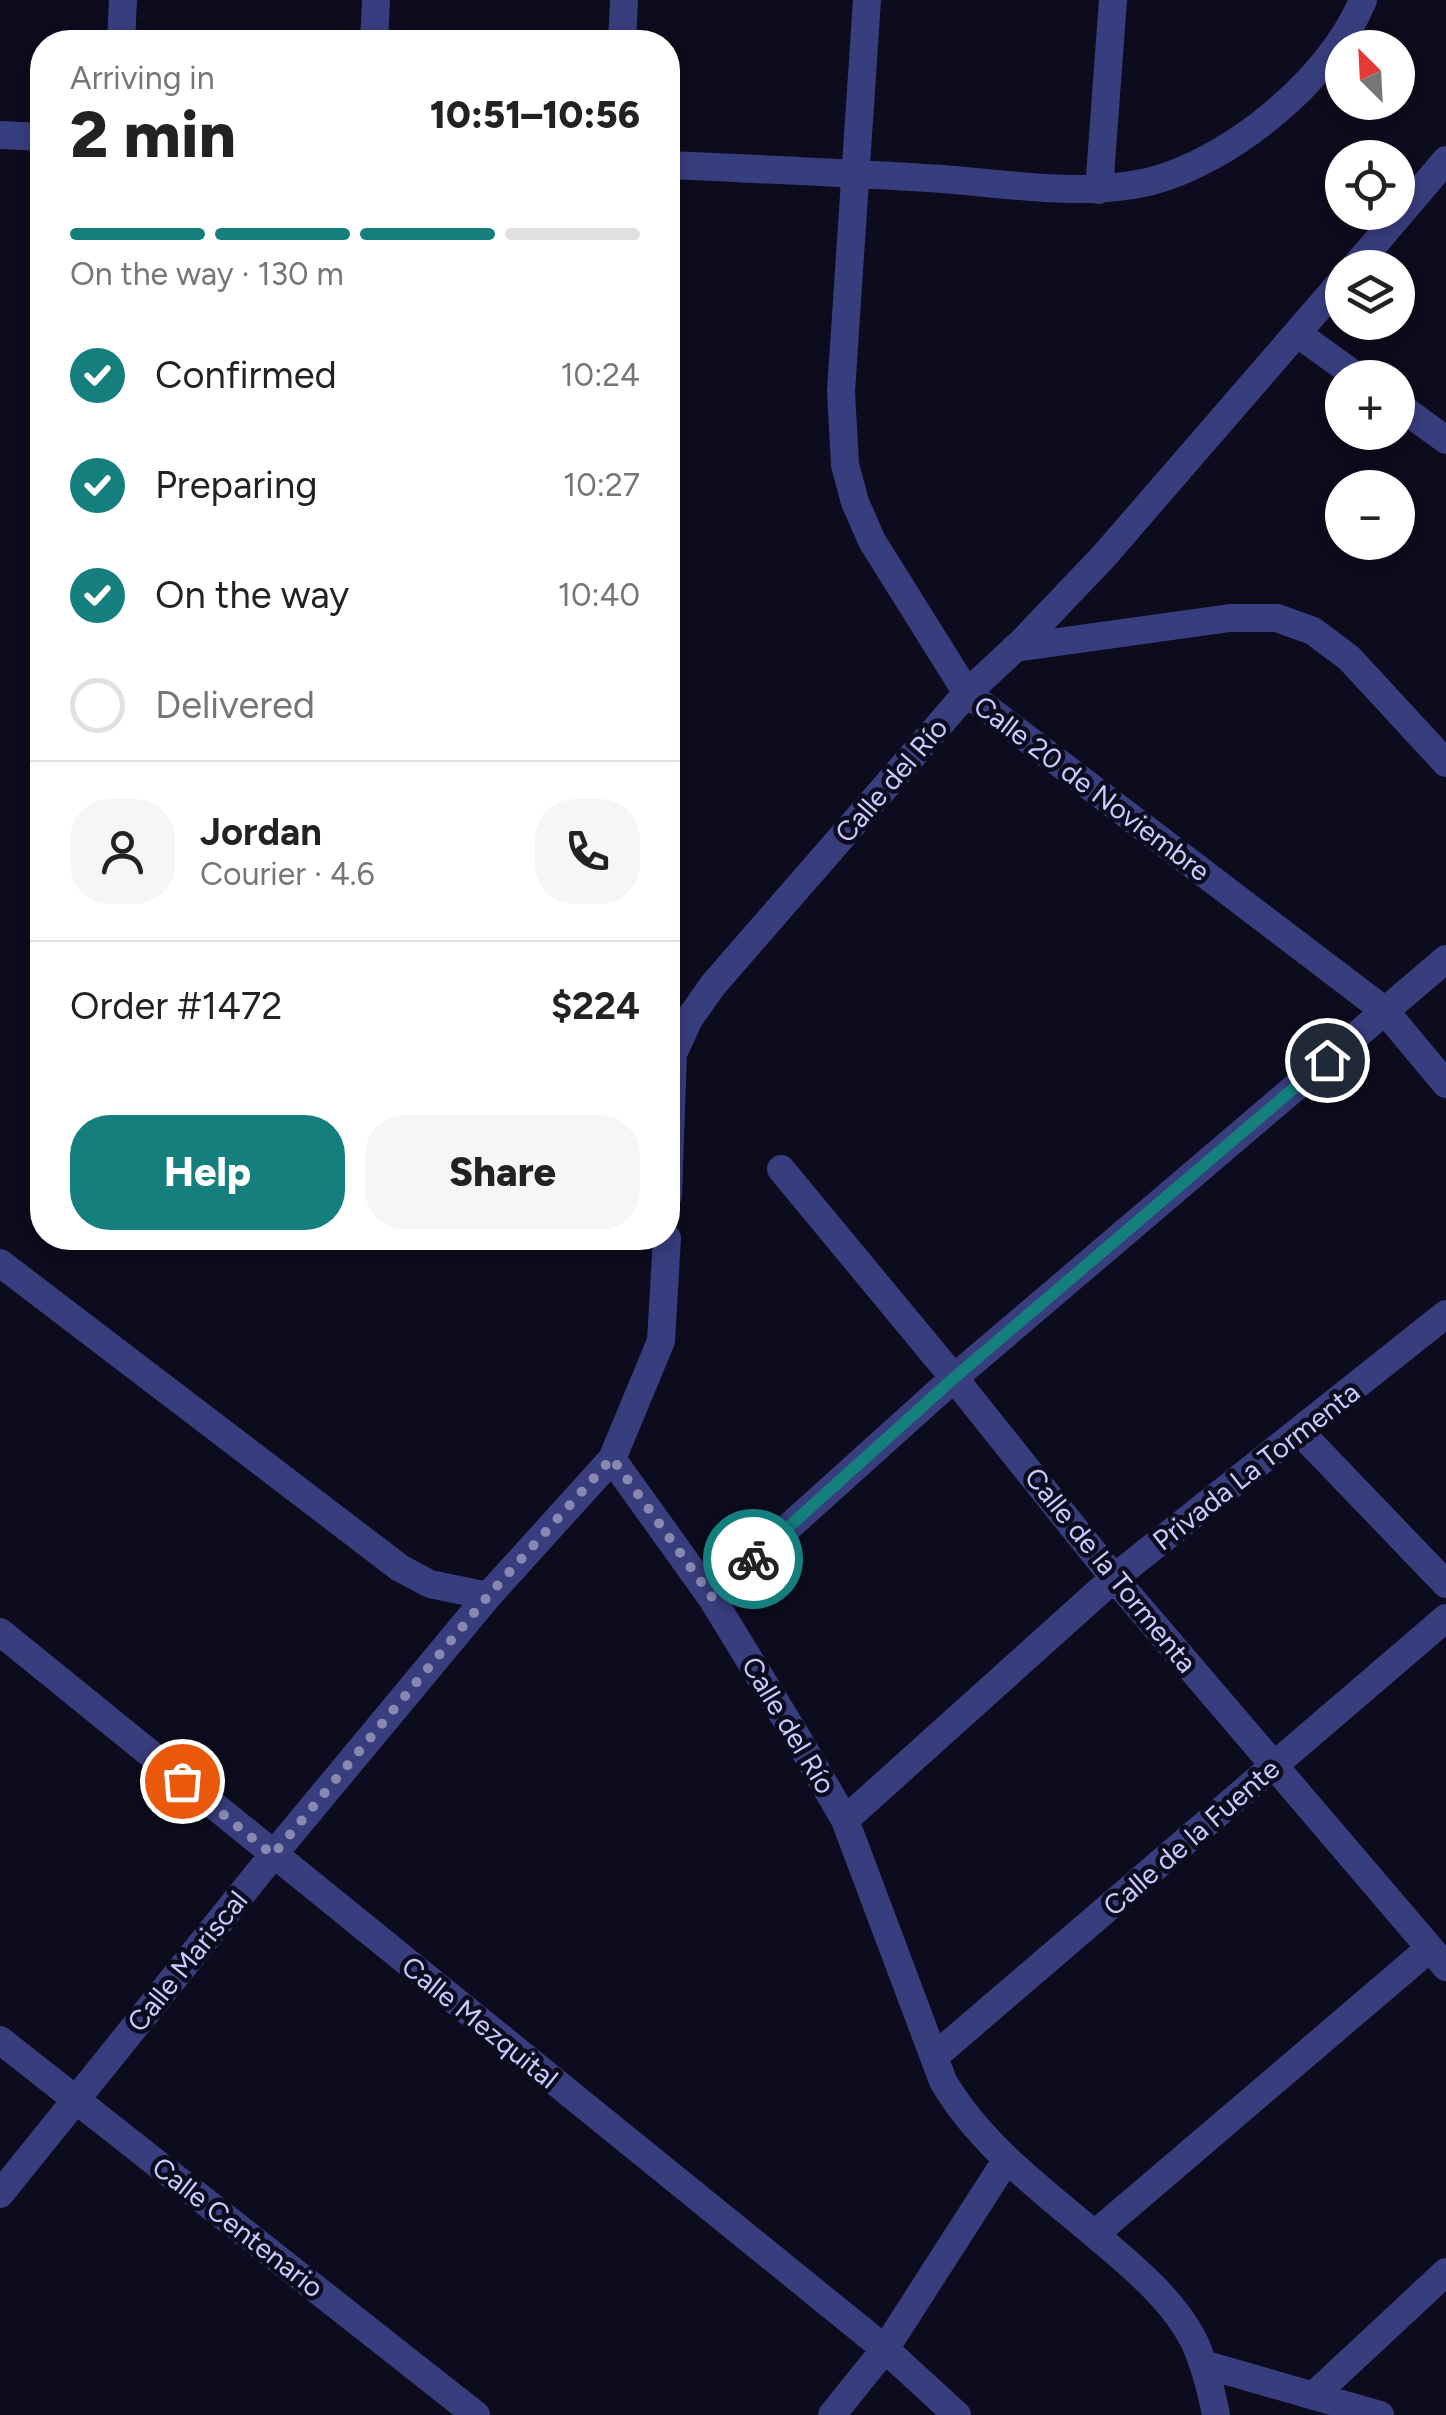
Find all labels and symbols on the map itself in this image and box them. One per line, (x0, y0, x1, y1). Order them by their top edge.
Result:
north arrow (1325, 30, 1415, 120)
street label: Calle 20 de Noviembre (967, 688, 1217, 888)
street label: Calle del Río (828, 711, 954, 849)
pin (1285, 1018, 1370, 1103)
street label: Privada La Tormenta (1146, 1375, 1366, 1557)
street label: Calle de la Tormenta (1018, 1461, 1204, 1679)
courier (703, 1509, 803, 1609)
street label: Calle del Río (735, 1650, 843, 1800)
pin (140, 1739, 225, 1824)
street label: Calle de la Fuente (1096, 1751, 1286, 1923)
street label: Calle Mariscal (120, 1884, 254, 2038)
street label: Calle Mezquital (395, 1949, 565, 2095)
street label: Calle Centenario (146, 2150, 330, 2304)

